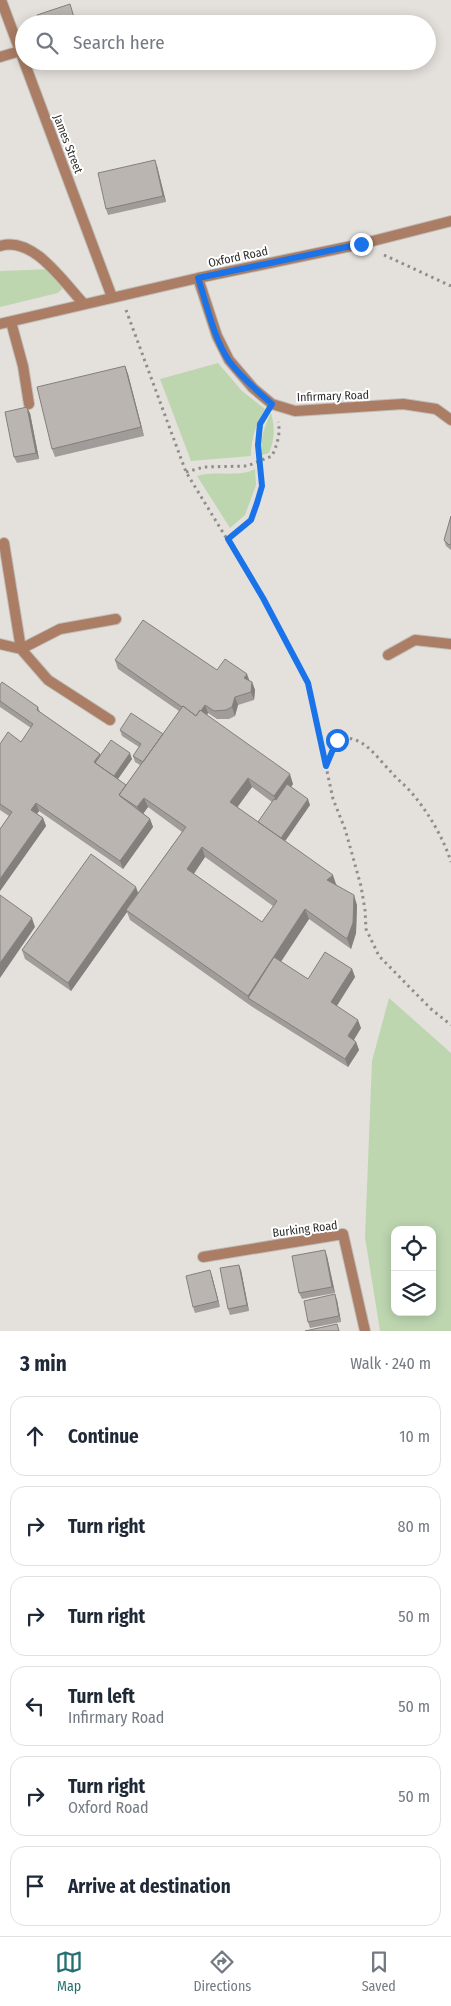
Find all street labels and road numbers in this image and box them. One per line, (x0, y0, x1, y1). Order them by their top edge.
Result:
street label: James Street (50, 113, 86, 175)
street label: Oxford Road (207, 244, 269, 270)
street label: Infirmary Road (297, 388, 369, 404)
street label: Burking Road (272, 1218, 338, 1240)

